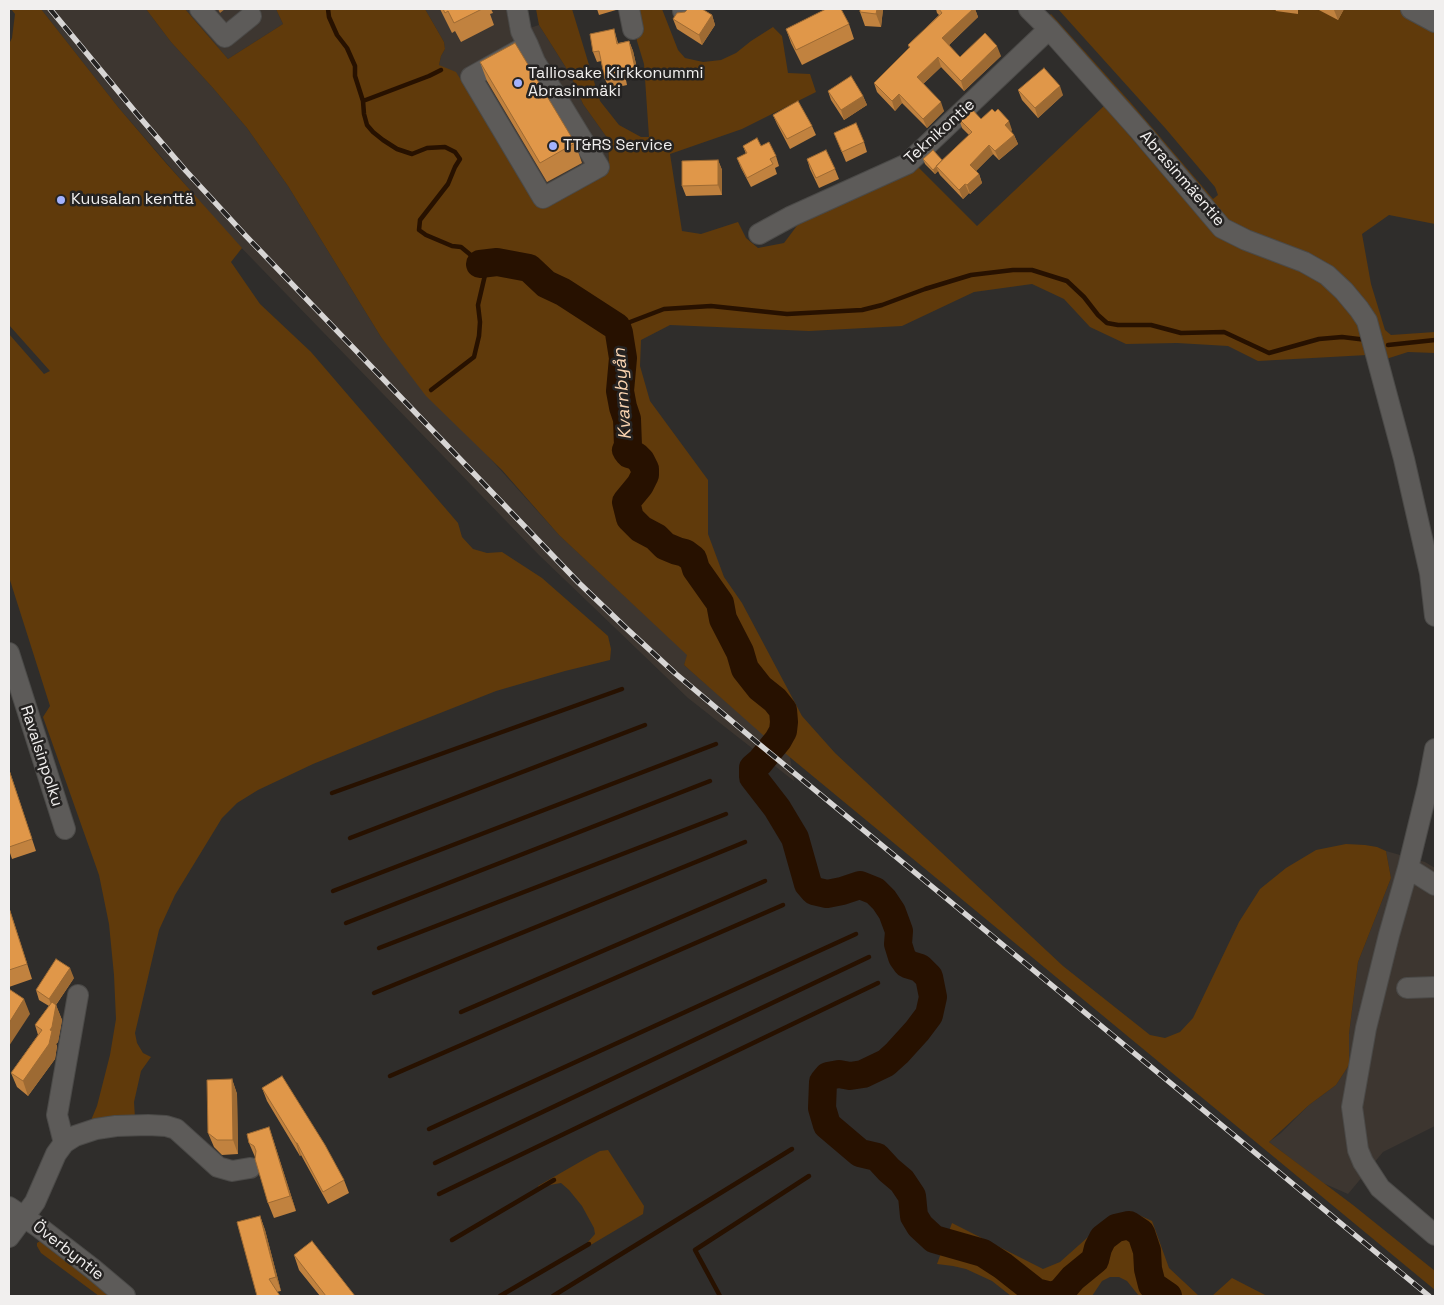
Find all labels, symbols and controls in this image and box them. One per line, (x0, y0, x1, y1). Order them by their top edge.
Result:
place label: Talliosake Kirkkonummi Abrasinmäki (528, 64, 703, 102)
marker: Talliosake Kirkkonummi Abrasinmäki (512, 77, 524, 89)
street label: Teknikontie (901, 95, 979, 169)
street label: Abrasinmäentie (1135, 127, 1229, 231)
place label: TT&RS Service (563, 136, 672, 156)
marker: TT&RS Service (547, 140, 559, 152)
place label: Kuusalan kenttä (71, 190, 194, 210)
marker: Kuusalan kenttä (55, 194, 67, 206)
water label: Kvarnbyån (609, 347, 637, 441)
street label: Ravalsinpolku (16, 703, 66, 809)
street label: Överbyntie (29, 1217, 107, 1285)

